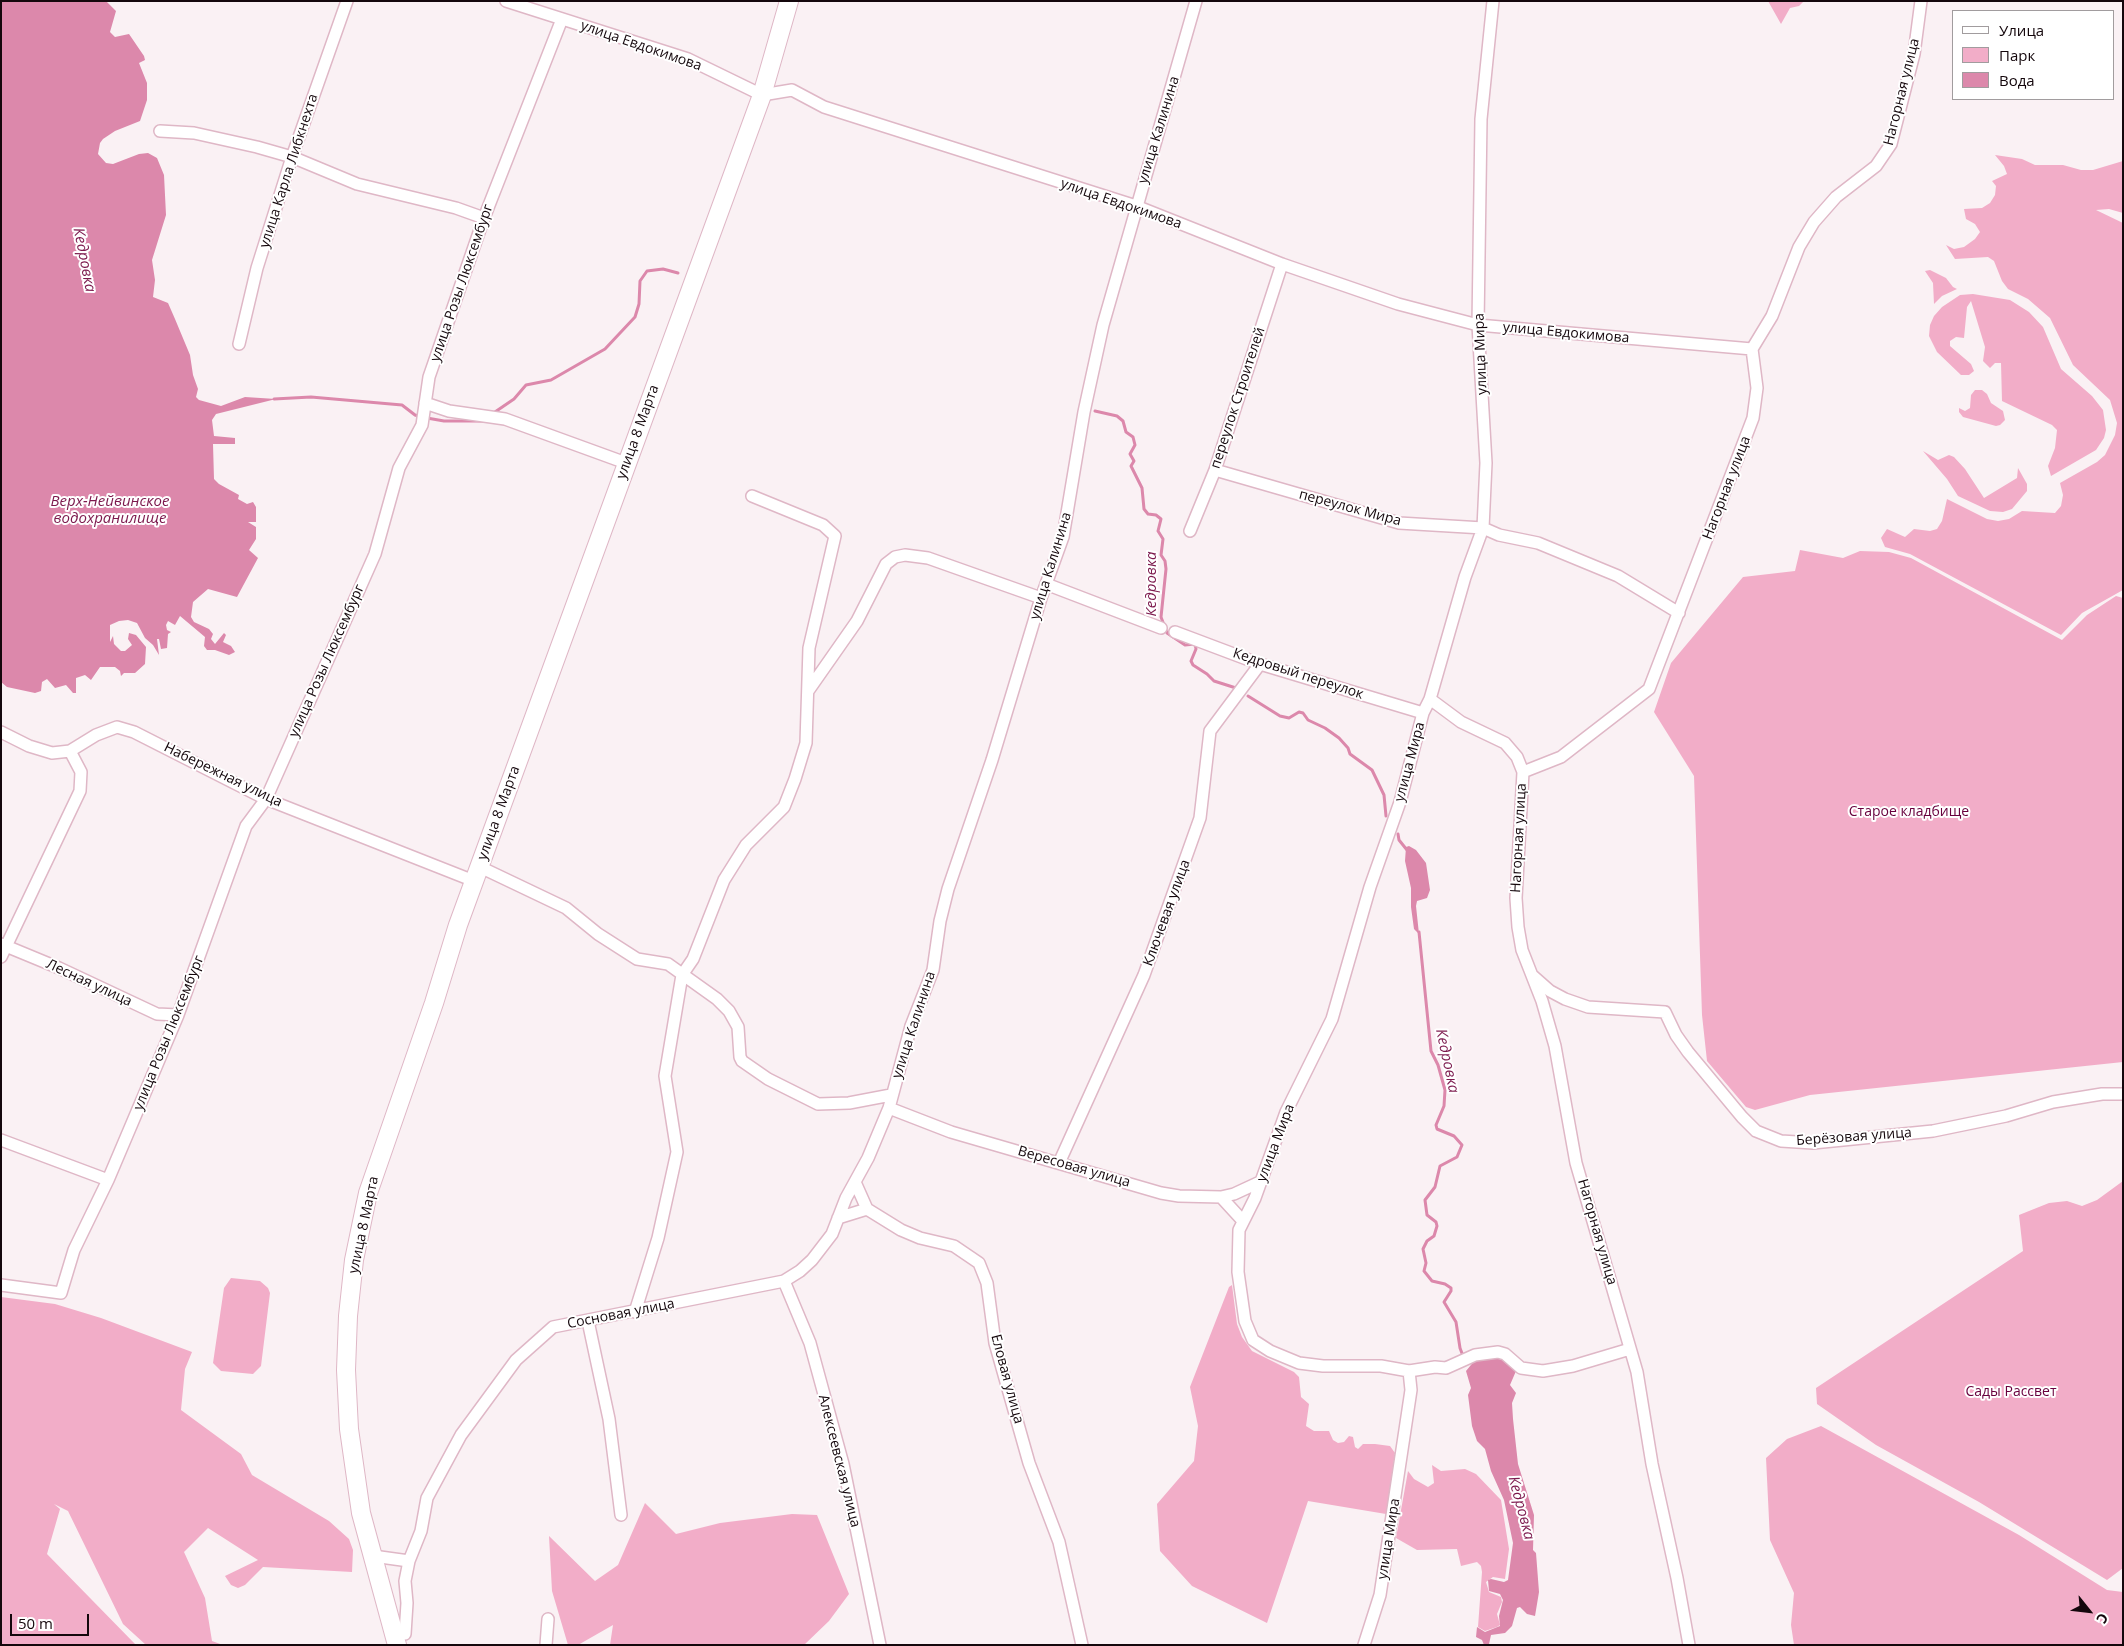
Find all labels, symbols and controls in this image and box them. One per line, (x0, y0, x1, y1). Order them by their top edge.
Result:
legend (1952, 10, 2114, 100)
street label: улица Евдокимова (578, 17, 704, 75)
text: Улица (1999, 20, 2044, 40)
street label: Нагорная улица (1881, 37, 1923, 147)
text: Парк (1999, 45, 2035, 65)
text: Вода (1999, 70, 2035, 90)
street label: улица Калинина (1135, 74, 1183, 186)
street label: улица Карла Либкнехта (256, 92, 322, 250)
street label: улица Евдокимова (1058, 175, 1184, 233)
street label: улица Розы Люксембург (427, 202, 497, 364)
water label: Кедровка (69, 226, 99, 294)
street label: улица Мира (1471, 313, 1491, 395)
street label: улица Евдокимова (1502, 319, 1630, 347)
street label: переулок Строителей (1207, 325, 1269, 471)
street label: улица 8 Марта (613, 383, 663, 481)
street label: Нагорная улица (1700, 434, 1754, 542)
street label: переулок Мира (1297, 486, 1403, 530)
water label: Верх-Нейвинское водохранилище (51, 493, 169, 528)
street label: улица Калинина (1027, 510, 1075, 622)
water label: Кедровка (1143, 551, 1161, 617)
street label: улица Розы Люксембург (286, 582, 368, 740)
street label: Кедровый переулок (1231, 645, 1365, 703)
street label: улица Мира (1391, 720, 1429, 804)
street label: Набережная улица (161, 739, 285, 811)
street label: улица 8 Марта (474, 764, 524, 862)
street label: Нагорная улица (1508, 783, 1530, 893)
park label: Старое кладбище (1849, 804, 1969, 820)
street label: Ключевая улица (1140, 857, 1194, 969)
street label: улица Розы Люксембург (130, 953, 208, 1113)
street label: Лесная улица (43, 956, 135, 1010)
street label: улица Калинина (889, 969, 939, 1081)
water label: Кедровка (1431, 1027, 1463, 1095)
street label: улица Мира (1253, 1102, 1299, 1184)
street label: Берёзовая улица (1796, 1125, 1912, 1149)
street label: Вересовая улица (1016, 1143, 1132, 1191)
street label: улица 8 Марта (345, 1175, 383, 1275)
street label: Нагорная улица (1574, 1177, 1620, 1287)
street label: Сосновая улица (566, 1295, 676, 1333)
street label: Еловая улица (987, 1332, 1027, 1426)
park label: Сады Рассвет (1965, 1384, 2057, 1400)
street label: Алексеевская улица (814, 1393, 864, 1529)
water label: Кедровка (1504, 1474, 1538, 1542)
street label: улица Мира (1374, 1497, 1404, 1581)
north arrow (2064, 1586, 2114, 1636)
scale bar (12, 1604, 91, 1636)
text: С (2092, 1610, 2113, 1627)
text: 50 m (18, 1613, 53, 1633)

